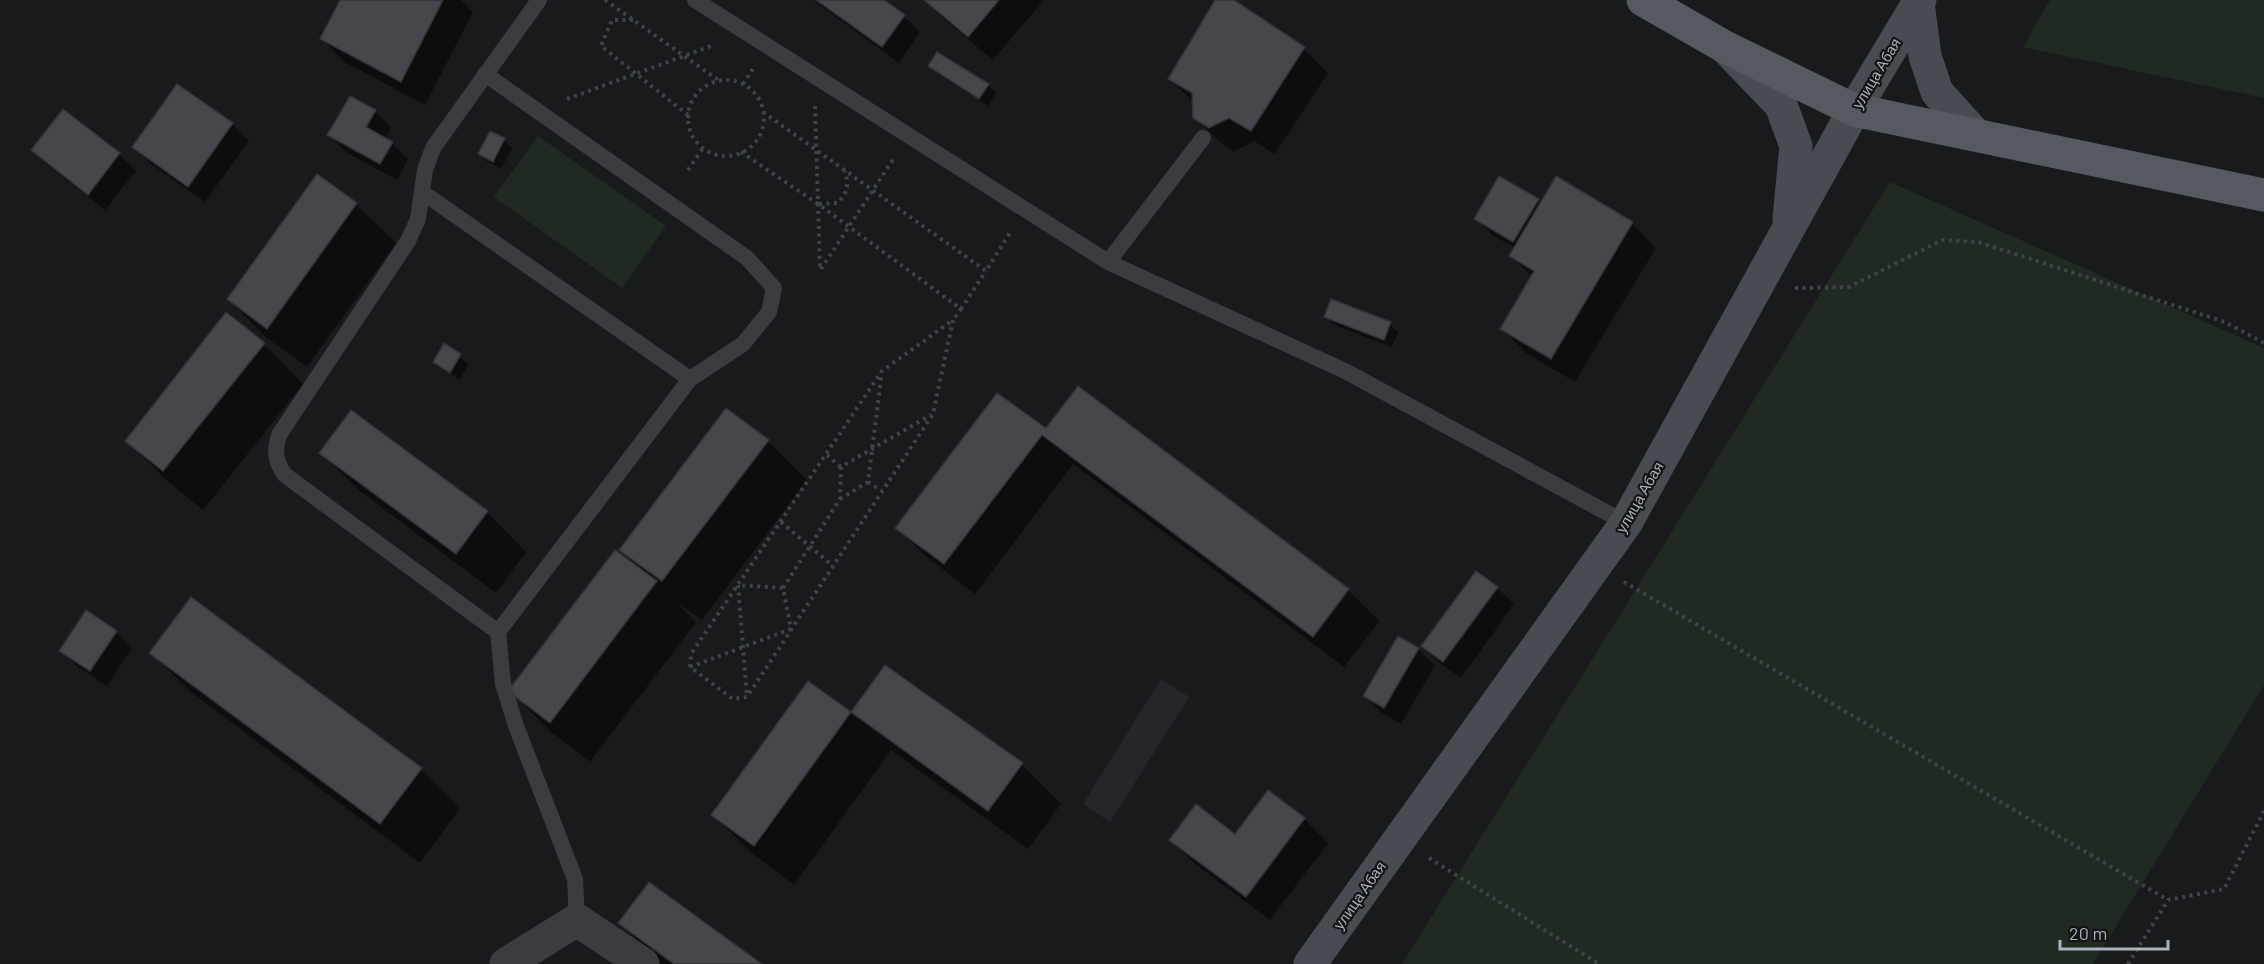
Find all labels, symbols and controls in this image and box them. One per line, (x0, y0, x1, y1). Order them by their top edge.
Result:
street label: улица Абая (1848, 35, 1904, 111)
street label: улица Абая (1611, 458, 1667, 536)
street label: улица Абая (1329, 858, 1389, 932)
scale bar (2060, 913, 2168, 951)
text: 20 m (2069, 922, 2107, 944)

